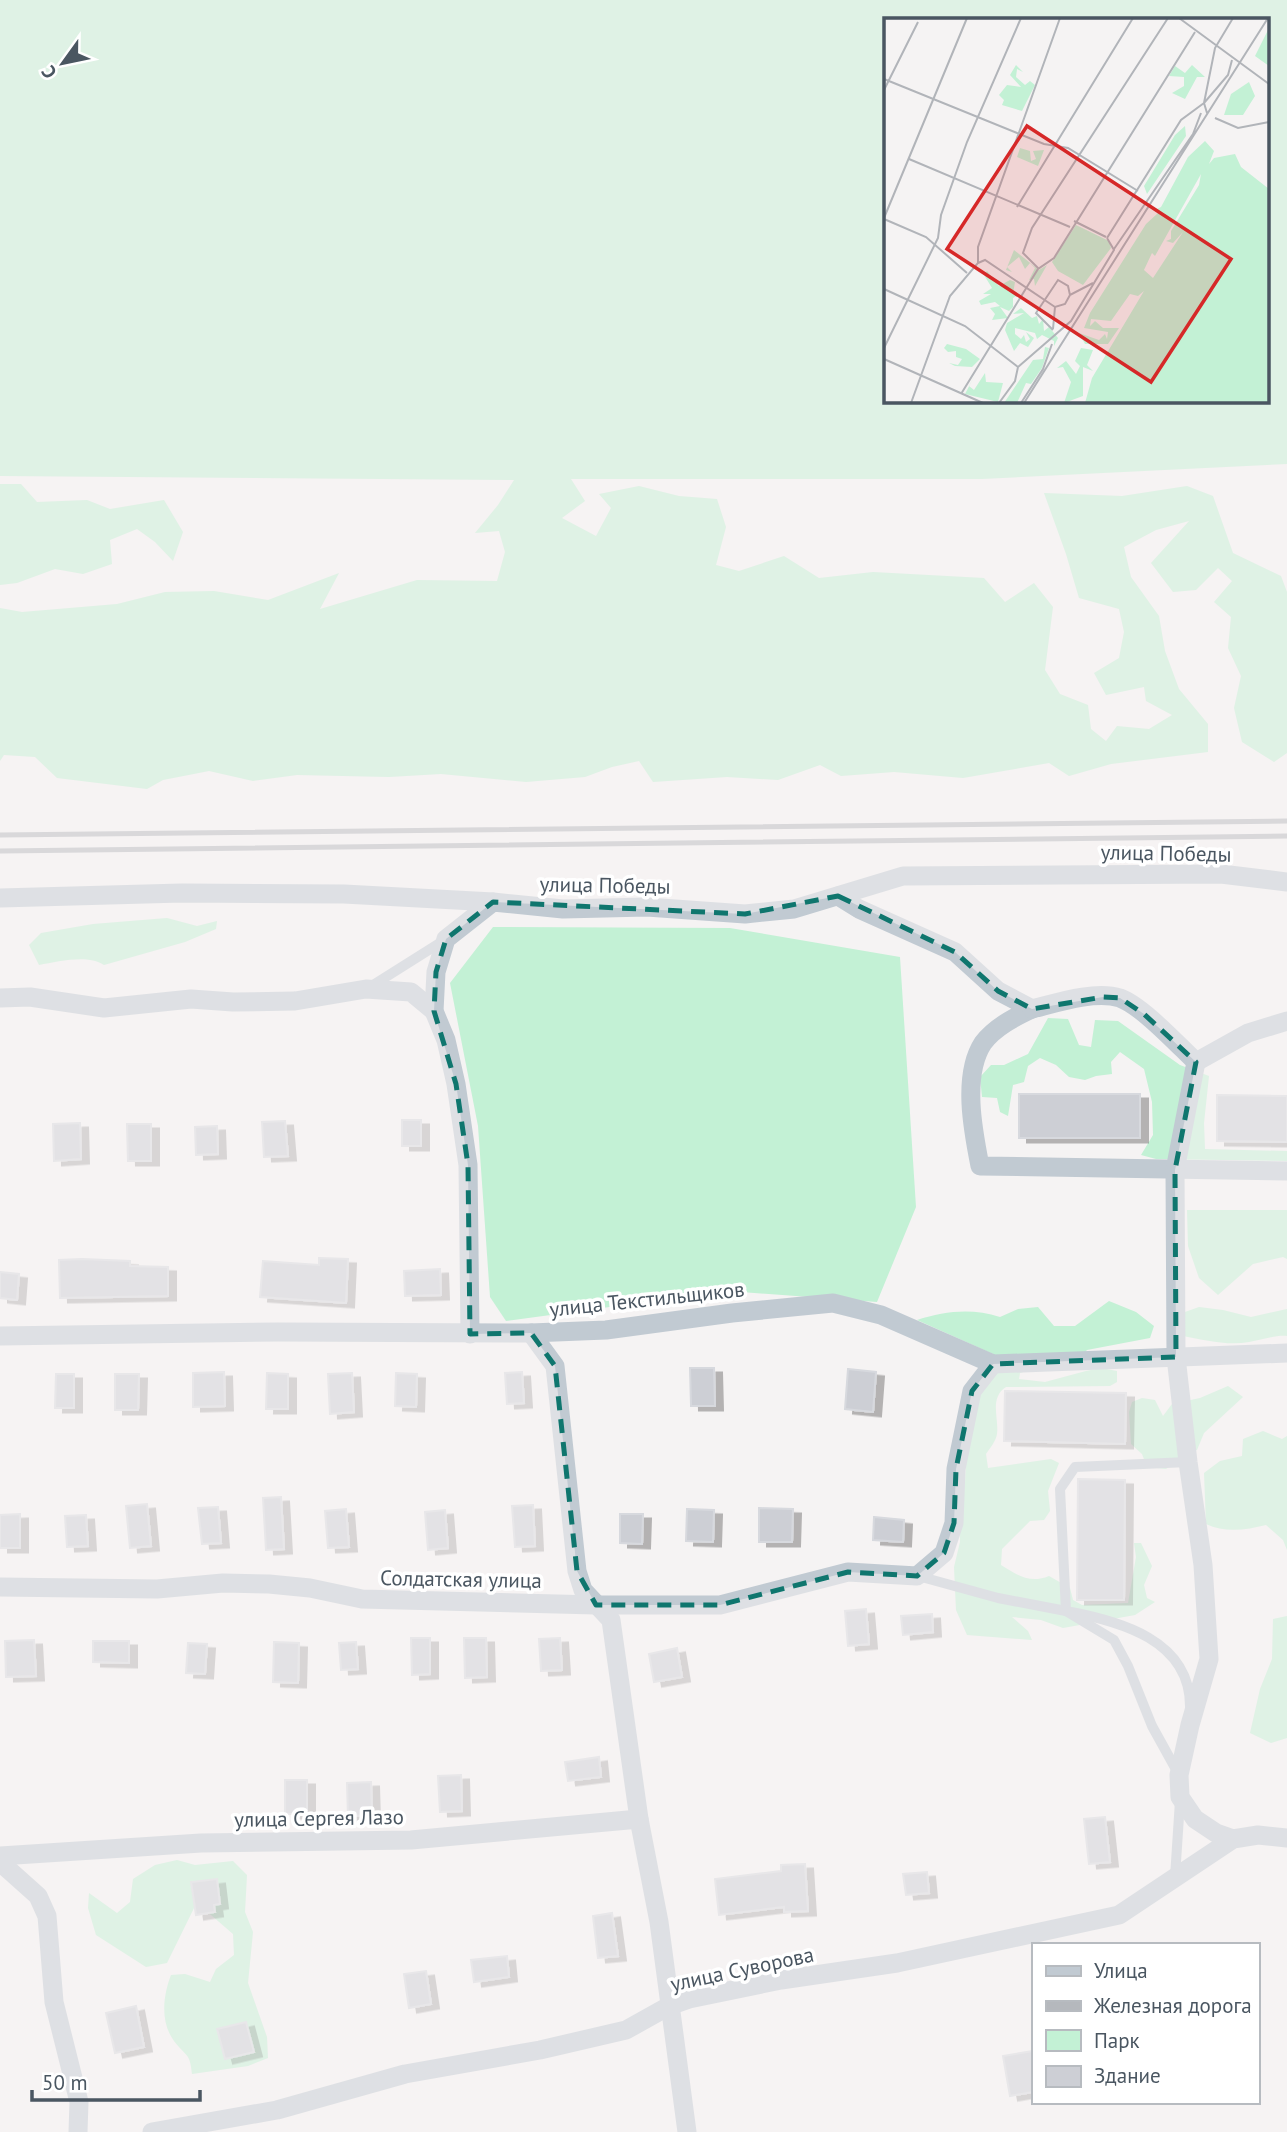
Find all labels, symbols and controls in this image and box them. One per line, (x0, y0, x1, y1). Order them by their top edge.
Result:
inset map (884, 18, 1270, 402)
north arrow (28, 28, 98, 98)
text: С (36, 61, 62, 83)
street label: улица Победы (1100, 838, 1232, 868)
street label: улица Победы (539, 870, 671, 900)
street label: улица Текстильщиков (548, 1275, 746, 1323)
street label: Солдатская улица (380, 1564, 542, 1594)
street label: улица Сергея Лазо (234, 1803, 404, 1833)
street label: улица Суворова (668, 1941, 816, 1997)
legend (1032, 1943, 1259, 2104)
text: Улица (1094, 1957, 1148, 1984)
text: Железная дорога (1093, 1992, 1252, 2019)
text: Парк (1094, 2027, 1140, 2054)
scale bar (32, 2058, 200, 2102)
text: Здание (1094, 2062, 1161, 2089)
text: 50 m (42, 2069, 88, 2096)

